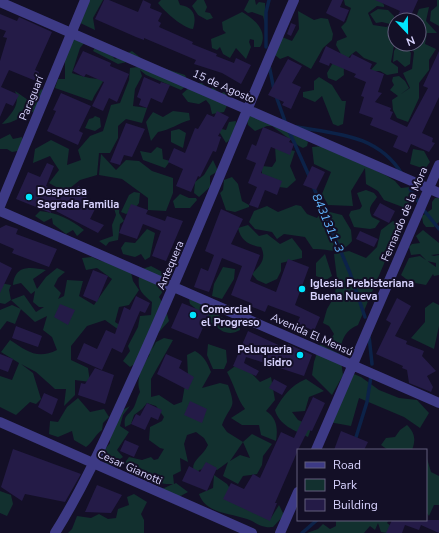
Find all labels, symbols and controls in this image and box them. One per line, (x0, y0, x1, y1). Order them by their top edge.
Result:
north arrow (387, 12, 427, 52)
text: N (404, 32, 417, 49)
street label: 15 de Agosto (190, 66, 257, 107)
street label: Paraguarí (16, 72, 48, 123)
street label: Fernando de la Mora (378, 164, 431, 264)
place label: Despensa Sagrada Familia (37, 184, 119, 212)
water label: 8431311-3 (308, 191, 348, 255)
marker: Despensa Sagrada Familia (24, 192, 34, 202)
street label: Antequera (153, 238, 188, 292)
place label: Iglesia Prebisteriana Buena Nueva (310, 276, 414, 304)
marker: Iglesia Prebisteriana Buena Nueva (297, 284, 307, 294)
place label: Comercial el Progreso (201, 302, 260, 330)
marker: Comercial el Progreso (188, 310, 198, 320)
street label: Avenida El Mensú (268, 310, 355, 359)
place label: Peluqueria Isidro (237, 342, 292, 370)
marker: Peluqueria Isidro (295, 350, 305, 360)
street label: Cesar Gianotti (95, 446, 165, 488)
legend (297, 449, 427, 521)
text: Road (333, 457, 361, 473)
text: Park (333, 477, 358, 493)
text: Building (333, 497, 378, 513)

